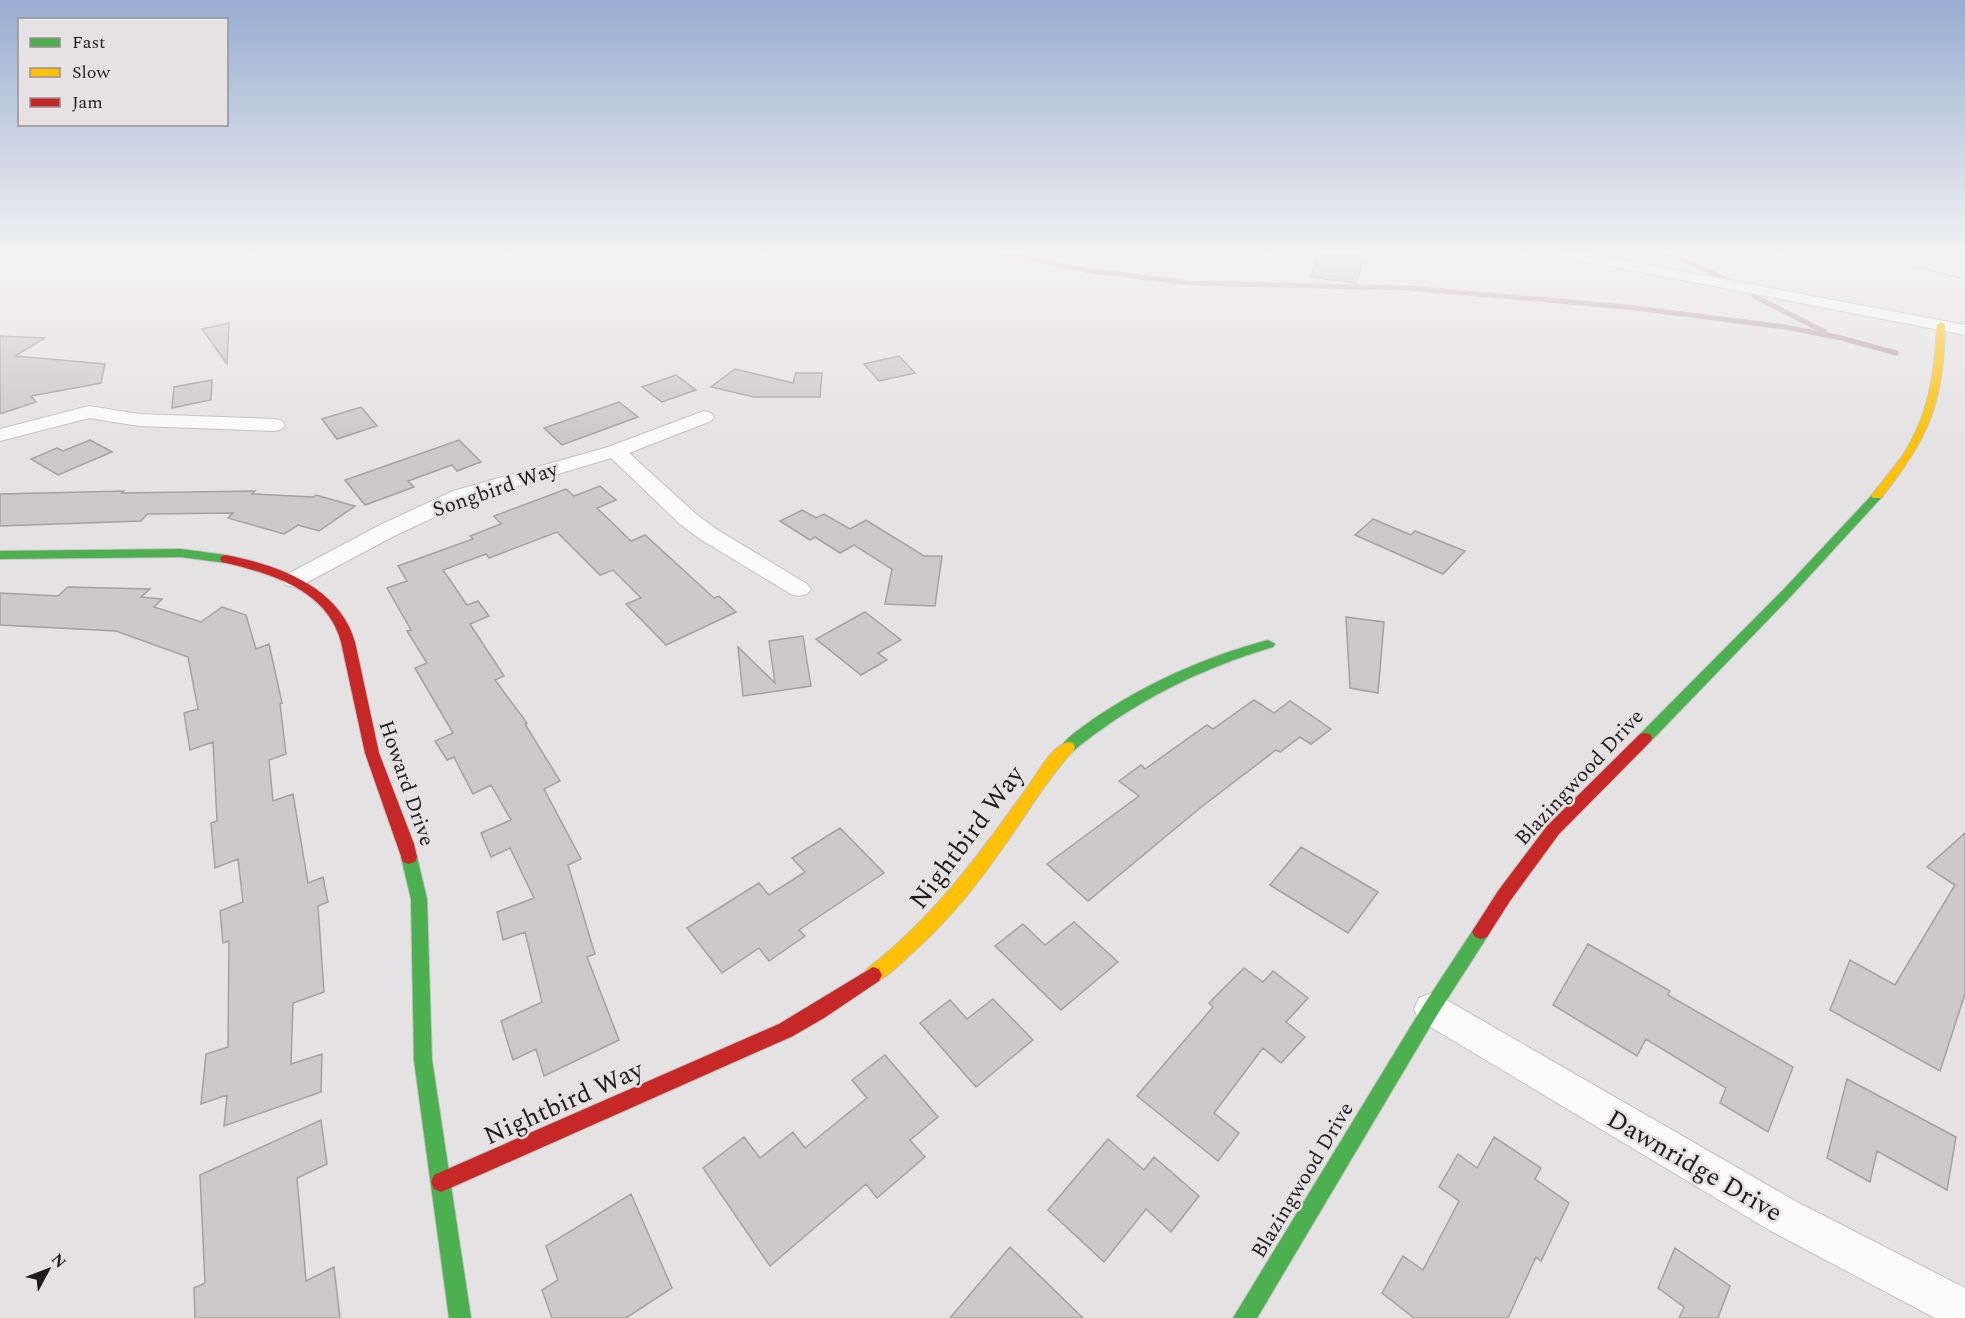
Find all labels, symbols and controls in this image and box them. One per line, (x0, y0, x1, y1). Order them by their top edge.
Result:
legend (18, 18, 228, 126)
text: Fast (72, 29, 105, 56)
text: Slow (72, 59, 111, 86)
text: Jam (72, 89, 103, 116)
street label: Songbird Way (428, 453, 563, 526)
street label: Blazingwood Drive (1508, 702, 1652, 853)
street label: Howard Drive (370, 716, 443, 851)
street label: Nightbird Way (899, 756, 1035, 918)
street label: Nightbird Way (477, 1049, 651, 1156)
street label: Blazingwood Drive (1243, 1096, 1362, 1265)
street label: Dawnridge Drive (1599, 1099, 1790, 1233)
north arrow (18, 1240, 78, 1300)
text: N (45, 1248, 72, 1274)

